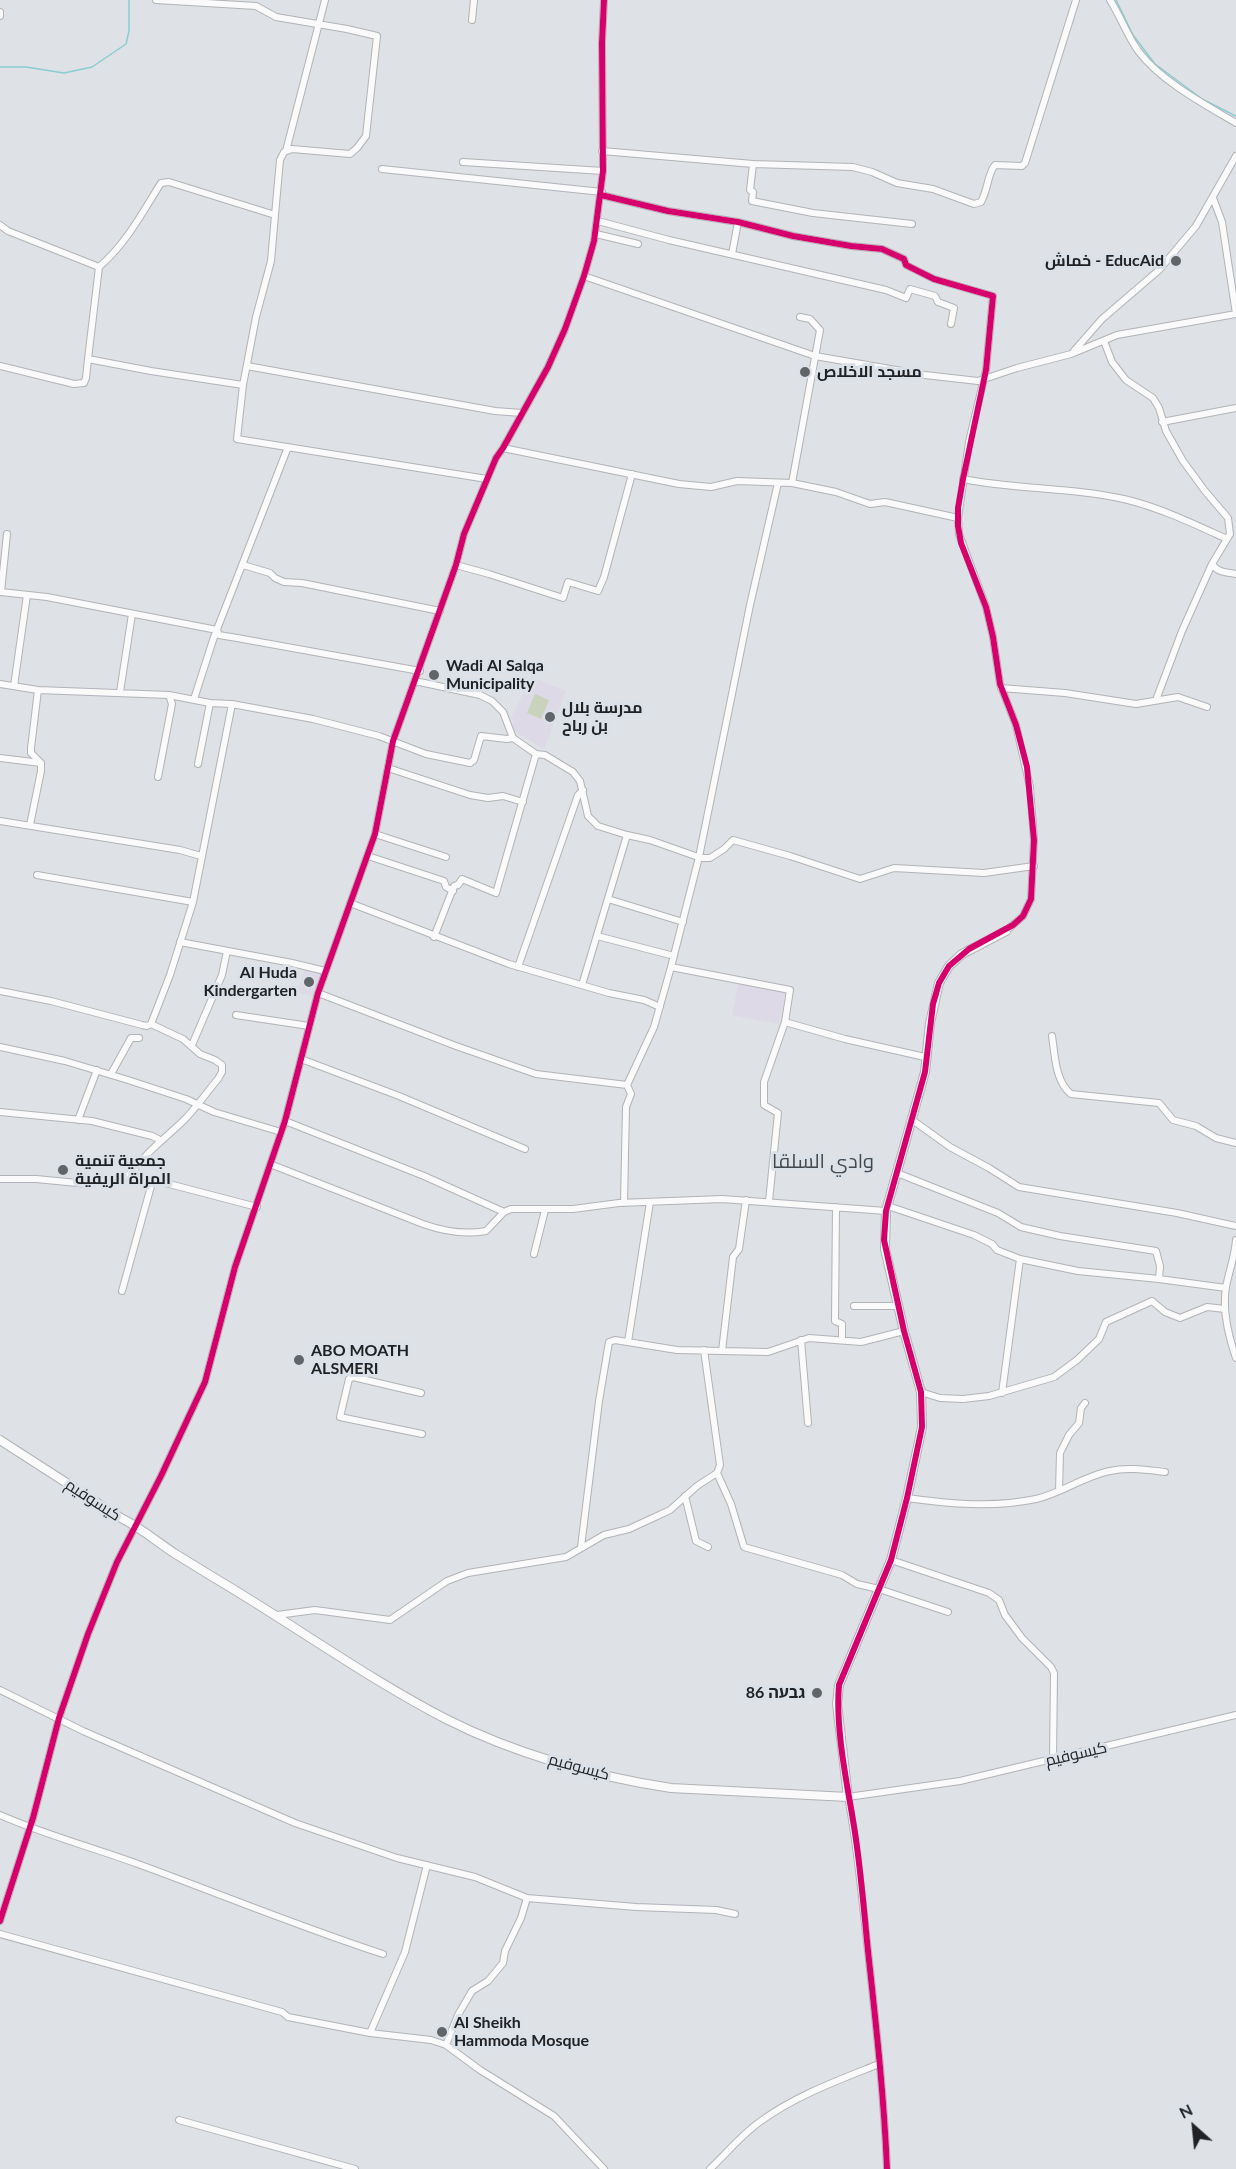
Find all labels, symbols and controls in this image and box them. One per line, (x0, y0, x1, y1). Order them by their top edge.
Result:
place label: خماش - EducAid (1045, 251, 1164, 271)
marker: خماش - EducAid (1169, 254, 1183, 268)
place label: مسجد الاخلاص (817, 362, 922, 382)
marker: مسجد الاخلاص (798, 365, 812, 379)
place label: Wadi Al Salqa Municipality (446, 656, 544, 694)
marker: Wadi Al Salqa Municipality (427, 668, 441, 682)
place label: مدرسة بلال بن رباح (562, 698, 643, 736)
marker: مدرسة بلال بن رباح (543, 710, 557, 724)
place label: Al Huda Kindergarten (203, 963, 297, 1001)
marker: Al Huda Kindergarten (302, 975, 316, 989)
district label: وادي السلقا (772, 1150, 874, 1174)
place label: جمعية تنمية المراة الريفية (75, 1151, 171, 1189)
marker: جمعية تنمية المراة الريفية (56, 1163, 70, 1177)
place label: ABO MOATH ALSMERI (311, 1341, 409, 1379)
marker: ABO MOATH ALSMERI (292, 1353, 306, 1367)
street label: كيسوفيم (61, 1475, 125, 1525)
place label: גבעה 86 (746, 1683, 805, 1703)
marker: גבעה 86 (810, 1686, 824, 1700)
street label: كيسوفيم (1043, 1738, 1109, 1770)
street label: كيسوفيم (546, 1750, 612, 1784)
place label: Al Sheikh Hammoda Mosque (454, 2013, 589, 2051)
marker: Al Sheikh Hammoda Mosque (435, 2025, 449, 2039)
north arrow (1164, 2097, 1224, 2157)
text: N (1176, 2099, 1195, 2122)

